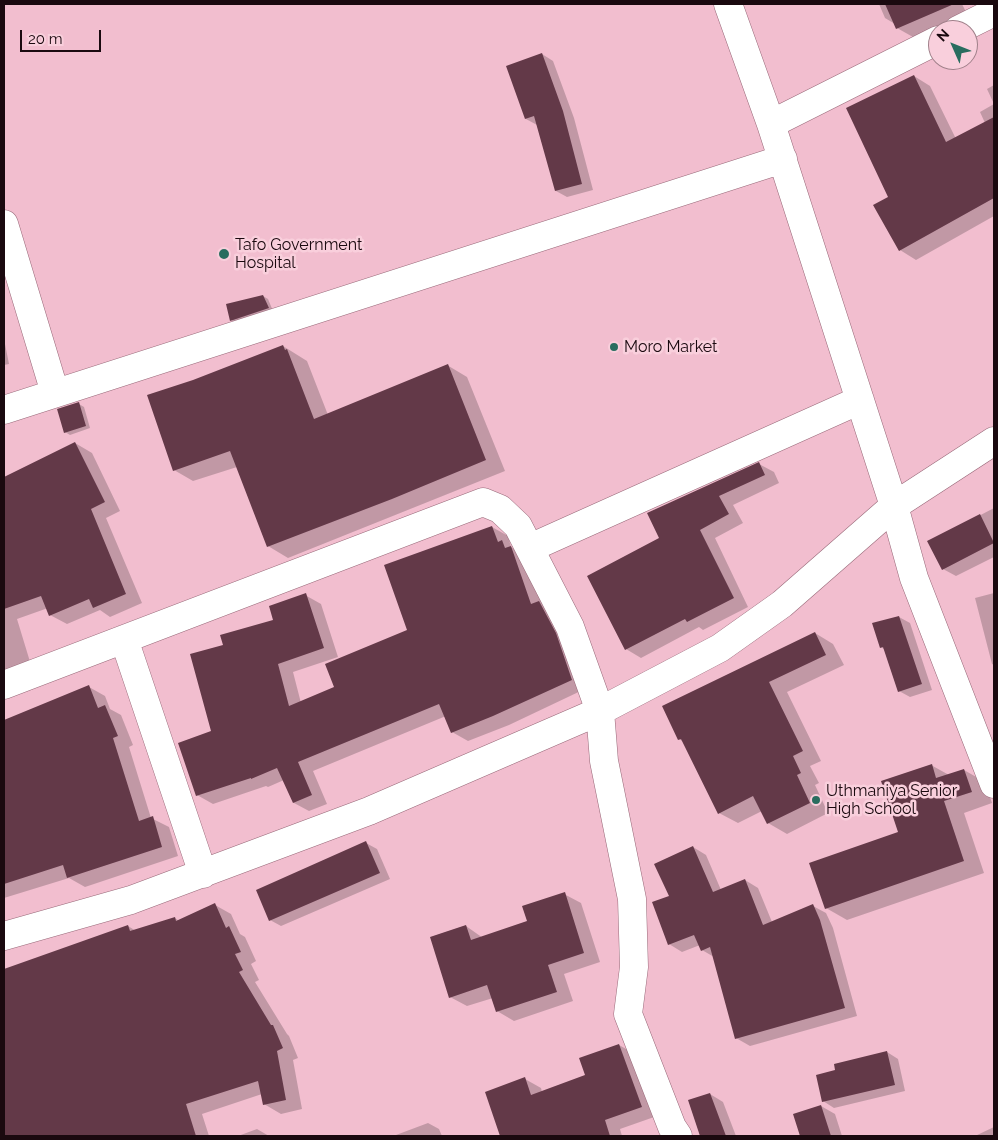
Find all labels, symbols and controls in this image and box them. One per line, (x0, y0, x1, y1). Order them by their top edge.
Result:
scale bar (22, 20, 104, 52)
north arrow (928, 20, 978, 70)
text: N (933, 26, 952, 45)
text: 20 m (28, 30, 63, 48)
place label: Tafo Government Hospital (235, 235, 362, 273)
marker: Tafo Government Hospital (217, 247, 231, 261)
place label: Moro Market (624, 337, 717, 357)
marker: Moro Market (608, 341, 620, 353)
place label: Uthmaniya Senior High School (826, 781, 957, 819)
marker: Uthmaniya Senior High School (810, 794, 822, 806)

